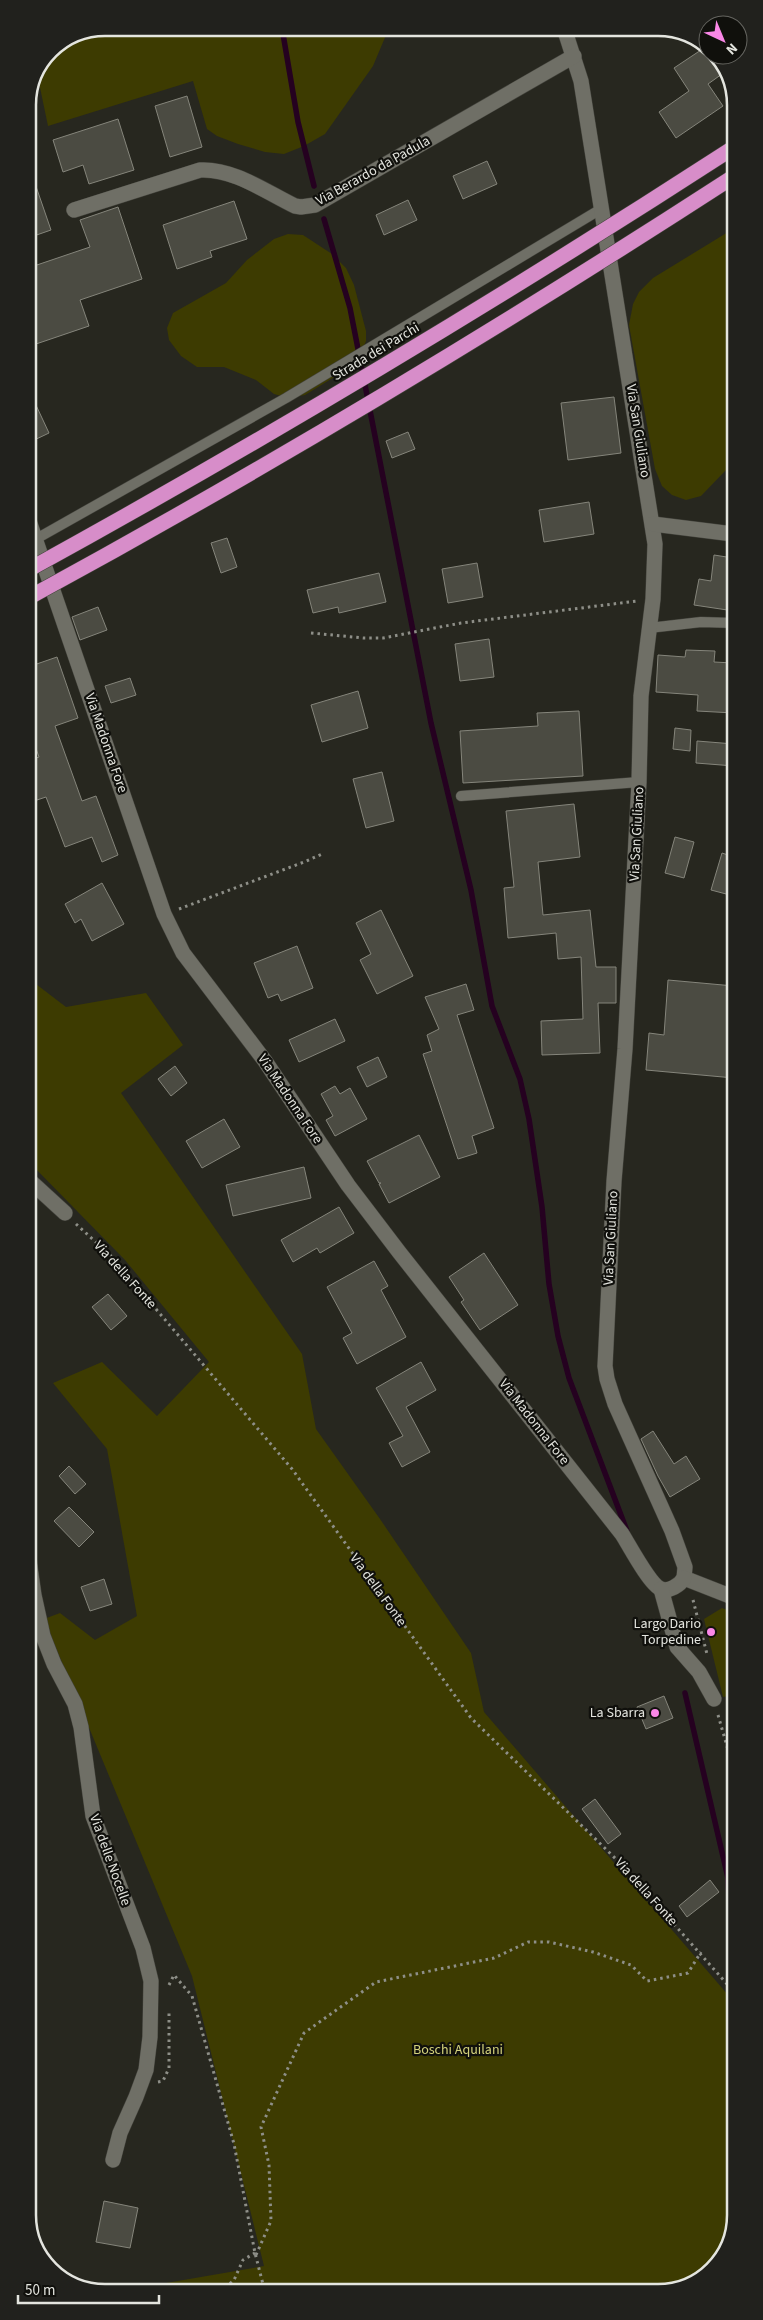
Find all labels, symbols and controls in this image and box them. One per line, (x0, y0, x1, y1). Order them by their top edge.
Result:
north arrow (698, 15, 748, 65)
text: N (721, 38, 742, 59)
street label: Via Berardo da Padula (312, 131, 434, 211)
street label: Strada dei Parchi (329, 318, 423, 386)
street label: Via San Giuliano (621, 383, 655, 479)
street label: Via Madonna Fore (80, 690, 132, 796)
street label: Via San Giuliano (625, 786, 649, 882)
street label: Via Madonna Fore (253, 1050, 327, 1148)
street label: Via San Giuliano (599, 1190, 623, 1286)
street label: Via della Fonte (89, 1236, 161, 1314)
street label: Via Madonna Fore (494, 1375, 574, 1469)
street label: Via della Fonte (345, 1549, 411, 1631)
place label: Largo Dario Torpedine (634, 1614, 701, 1650)
marker: Largo Dario Torpedine (705, 1626, 717, 1638)
place label: La Sbarra (590, 1703, 645, 1723)
marker: La Sbarra (649, 1707, 661, 1719)
street label: Via delle Nocelle (84, 1812, 136, 1909)
street label: Via della Fonte (610, 1853, 682, 1931)
park label: Boschi Aquilani (413, 2040, 503, 2060)
scale bar (18, 2272, 159, 2304)
text: 50 m (25, 2280, 55, 2301)

